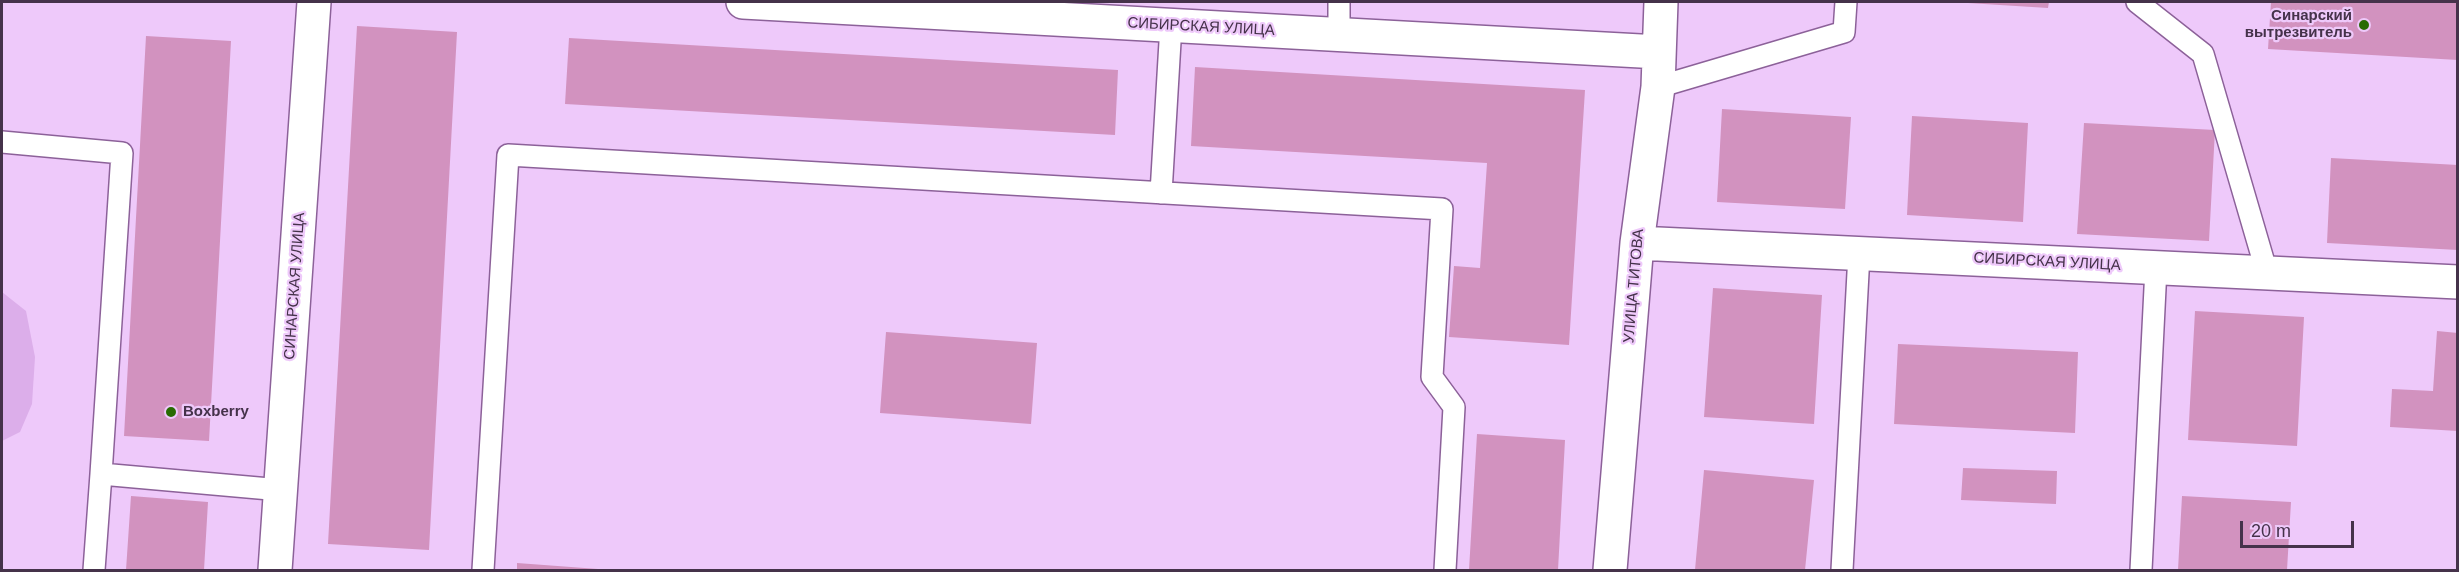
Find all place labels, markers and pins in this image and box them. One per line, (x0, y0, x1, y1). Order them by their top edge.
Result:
place label: Синарский вытрезвитель (2245, 7, 2352, 42)
marker: Синарский вытрезвитель (2357, 18, 2371, 32)
place label: Boxberry (183, 403, 249, 421)
marker: Boxberry (164, 405, 178, 419)

